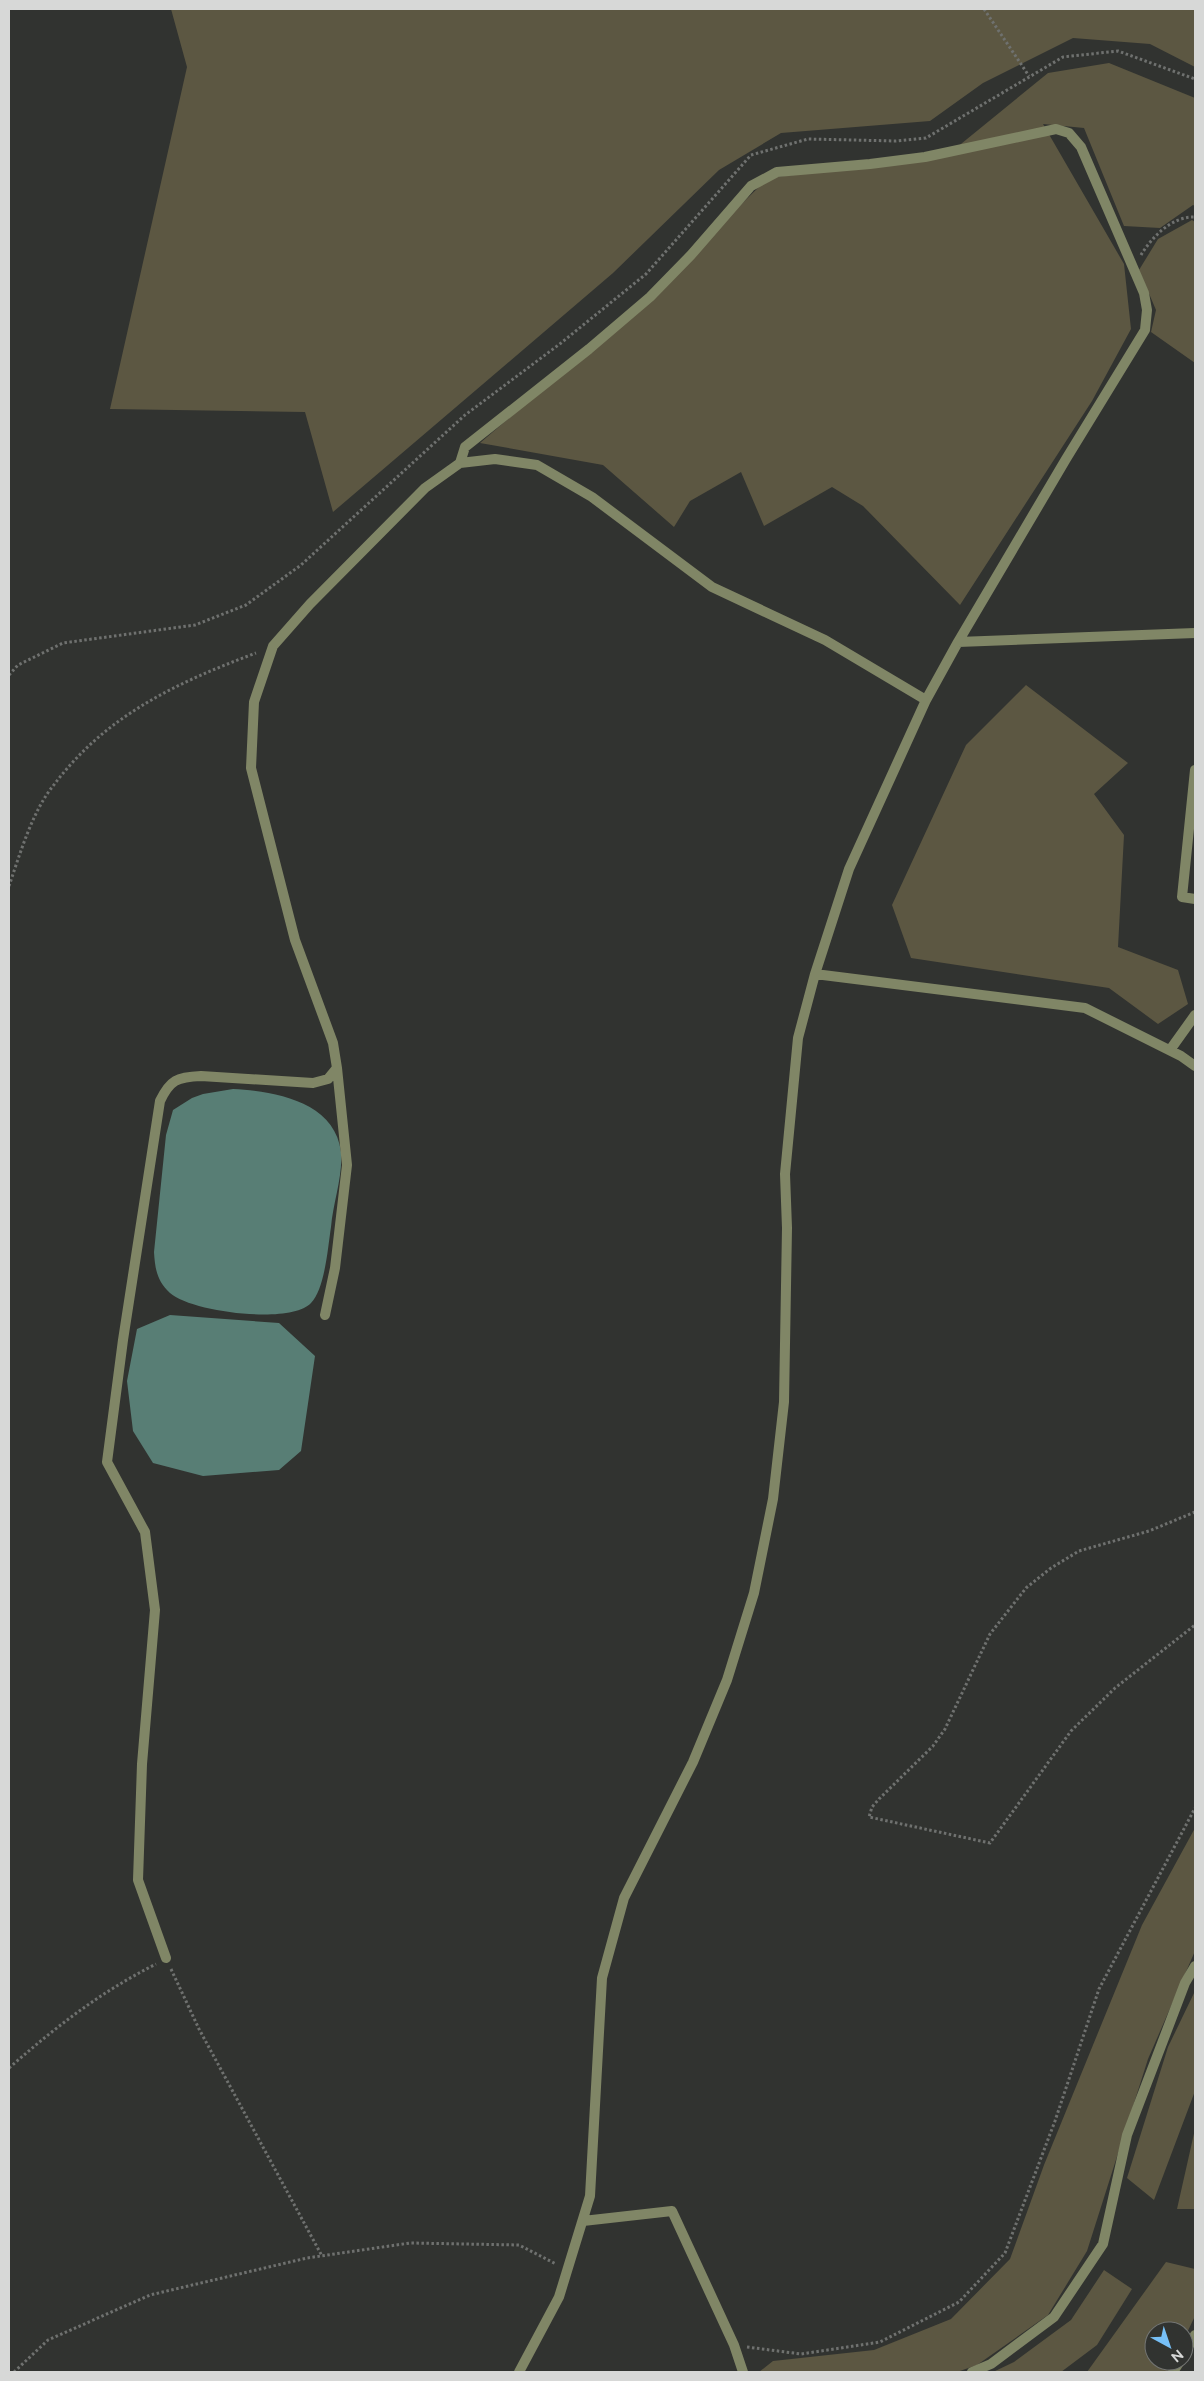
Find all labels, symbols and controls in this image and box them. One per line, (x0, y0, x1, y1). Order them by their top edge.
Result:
north arrow (1144, 2321, 1194, 2371)
text: N (1168, 2346, 1187, 2366)

